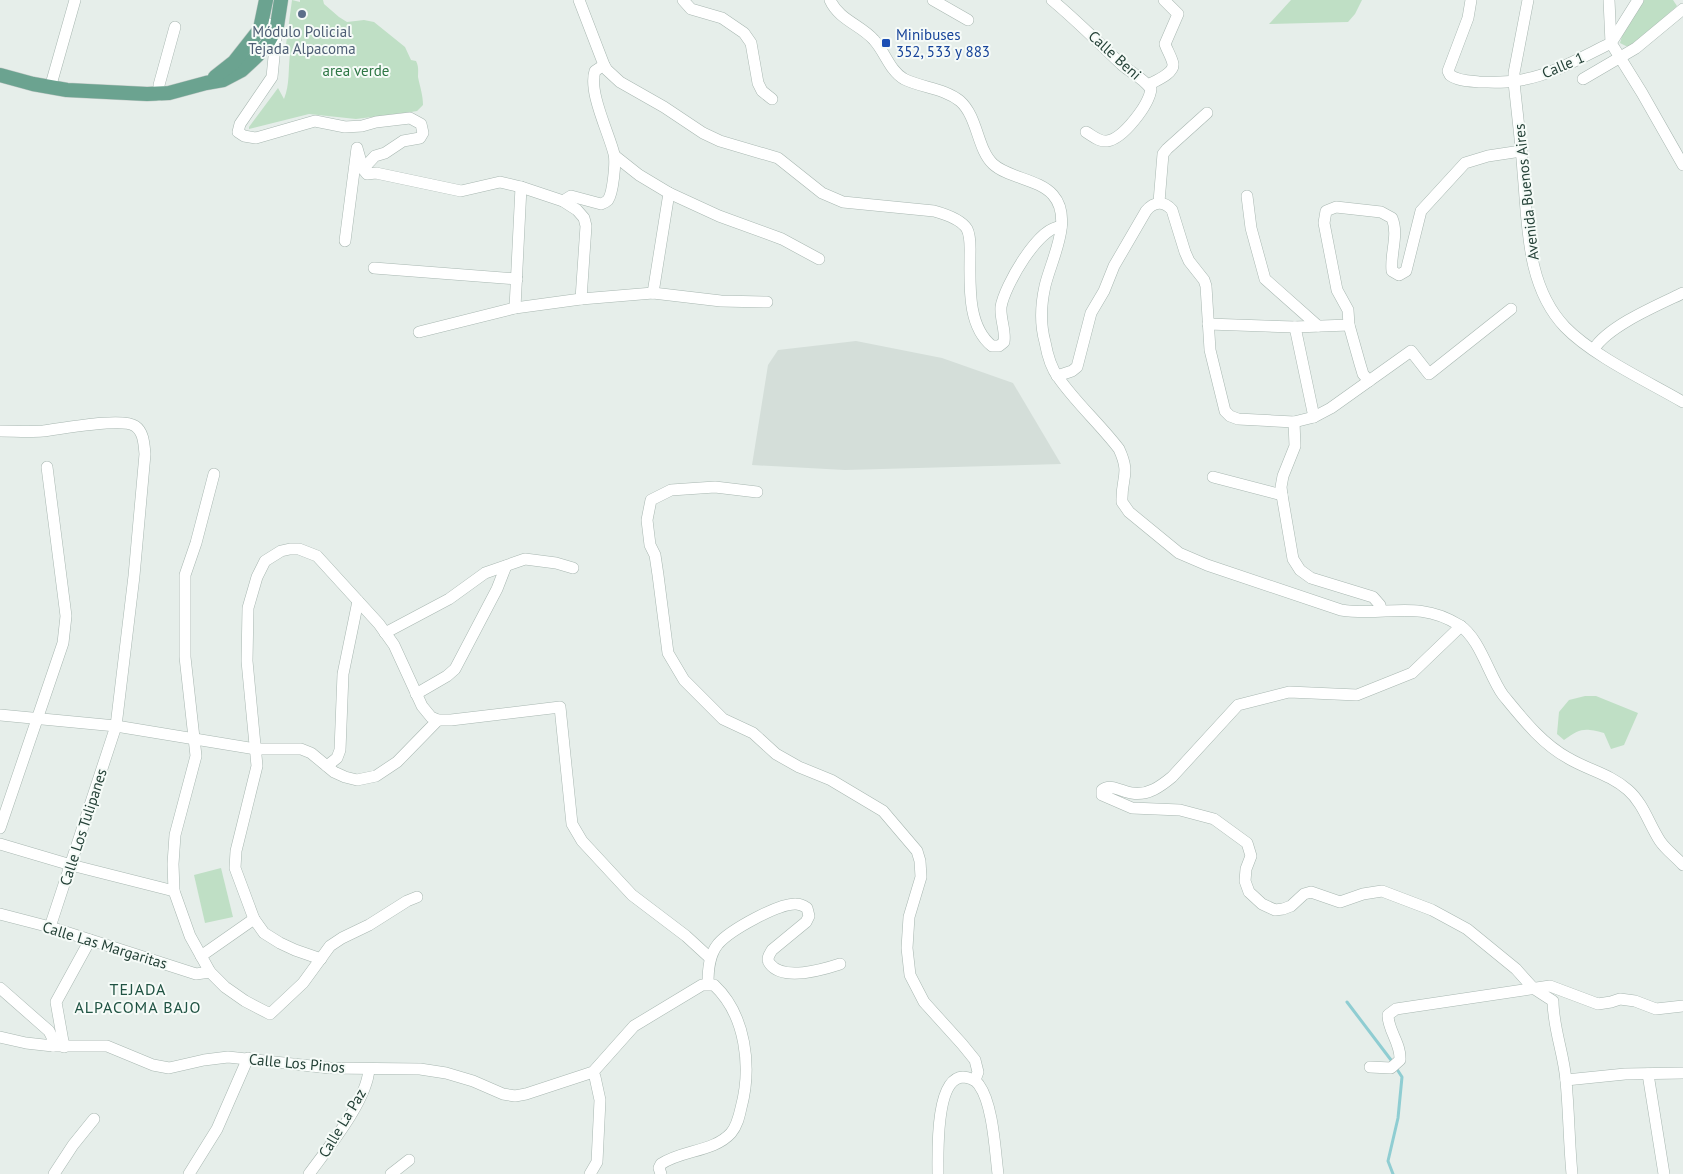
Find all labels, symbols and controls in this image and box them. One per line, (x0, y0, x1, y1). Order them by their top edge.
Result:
marker: Módulo Policial Tejada Alpacoma (296, 8, 308, 20)
place label: Módulo Policial Tejada Alpacoma (248, 22, 356, 58)
place label: Minibuses 352, 533 y 883 (896, 25, 990, 61)
street label: Calle Beni (1085, 26, 1145, 84)
marker: Minibuses 352, 533 y 883 (880, 37, 892, 49)
street label: Calle 1 (1539, 48, 1587, 82)
park label: area verde (323, 61, 389, 80)
street label: Avenida Buenos Aires (1509, 123, 1543, 261)
street label: Calle Los Tulipanes (55, 766, 111, 888)
street label: Calle Las Margaritas (40, 917, 170, 973)
district label: TEJADA ALPACOMA BAJO (74, 979, 202, 1017)
street label: Calle Los Pinos (248, 1049, 346, 1077)
street label: Calle La Paz (314, 1085, 370, 1161)

